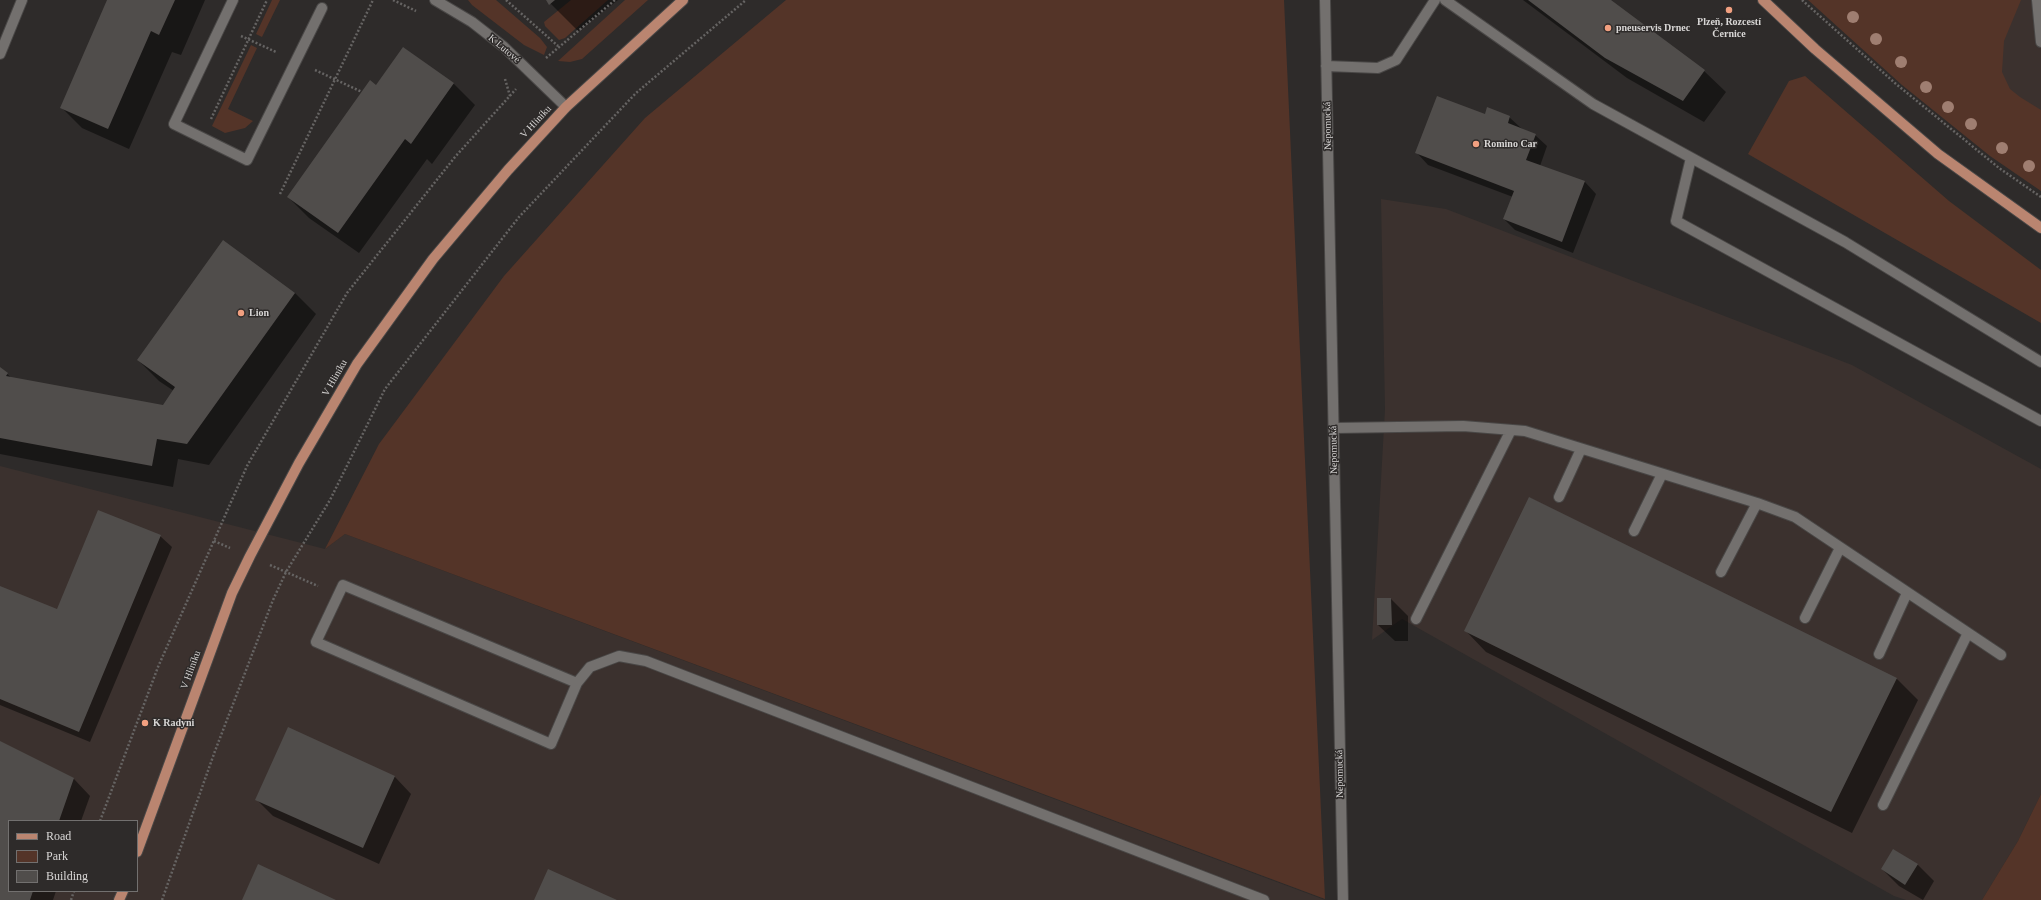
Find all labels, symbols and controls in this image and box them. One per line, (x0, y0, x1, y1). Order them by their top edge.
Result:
marker: Plzeň, Rozcestí Černice (1724, 5, 1734, 15)
place label: Plzeň, Rozcestí Černice (1697, 16, 1761, 40)
place label: pneuservis Drnec (1616, 22, 1690, 34)
marker: pneuservis Drnec (1603, 23, 1613, 33)
street label: K Lutové (486, 32, 522, 66)
street label: Nepomucká (1322, 102, 1334, 150)
street label: V Hliníku (518, 103, 554, 141)
place label: Romino Car (1484, 138, 1537, 150)
marker: Romino Car (1471, 139, 1481, 149)
place label: Lion (249, 307, 269, 319)
marker: Lion (236, 308, 246, 318)
street label: V Hliníku (320, 358, 350, 398)
street label: Nepomucká (1328, 426, 1340, 474)
street label: V Hliníku (178, 649, 204, 691)
place label: K Radyni (153, 717, 194, 729)
marker: K Radyni (140, 718, 150, 728)
street label: Nepomucká (1334, 750, 1346, 798)
legend (8, 820, 138, 892)
text: Road (46, 829, 71, 843)
text: Park (46, 849, 68, 863)
text: Building (46, 869, 88, 883)

